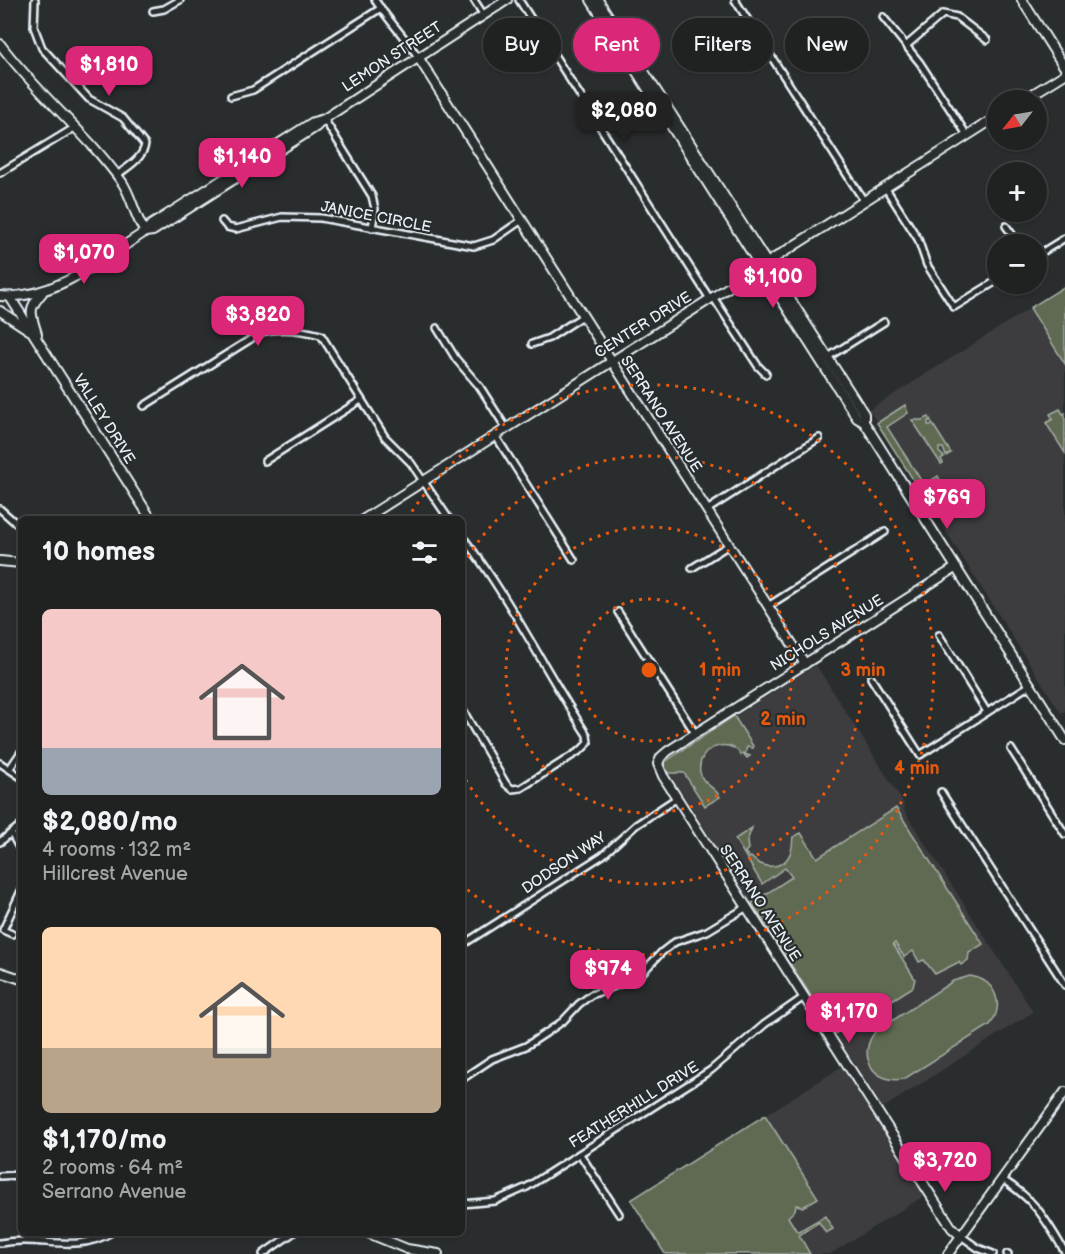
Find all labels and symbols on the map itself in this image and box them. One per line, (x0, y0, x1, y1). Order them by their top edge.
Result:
street label: LEMON STREET (339, 18, 445, 96)
pin: $1,810 (60, 46, 158, 97)
north arrow (987, 90, 1047, 150)
pin: $2,080 (575, 92, 673, 143)
pin: $1,140 (193, 138, 291, 189)
street label: JANICE CIRCLE (319, 197, 433, 237)
pin: $1,070 (35, 234, 133, 285)
pin: $1,100 (724, 258, 822, 309)
street label: CENTER DRIVE (591, 288, 695, 362)
pin: $3,820 (209, 296, 307, 347)
street label: SERRANO AVENUE (616, 352, 706, 476)
street label: VALLEY DRIVE (69, 370, 139, 468)
pin: $769 (911, 479, 983, 530)
street label: NICHOLS AVENUE (767, 590, 887, 675)
centre of rings (639, 660, 659, 680)
text: 1 min (699, 660, 741, 681)
text: 3 min (840, 660, 886, 681)
text: 2 min (760, 709, 806, 730)
text: 4 min (894, 758, 940, 779)
street label: DODSON WAY (518, 828, 610, 898)
street label: SERRANO AVENUE (715, 841, 805, 965)
pin: $974 (572, 950, 644, 1001)
pin: $1,170 (800, 993, 898, 1044)
street label: FEATHERHILL DRIVE (566, 1057, 702, 1153)
pin: $3,720 (896, 1142, 994, 1193)

